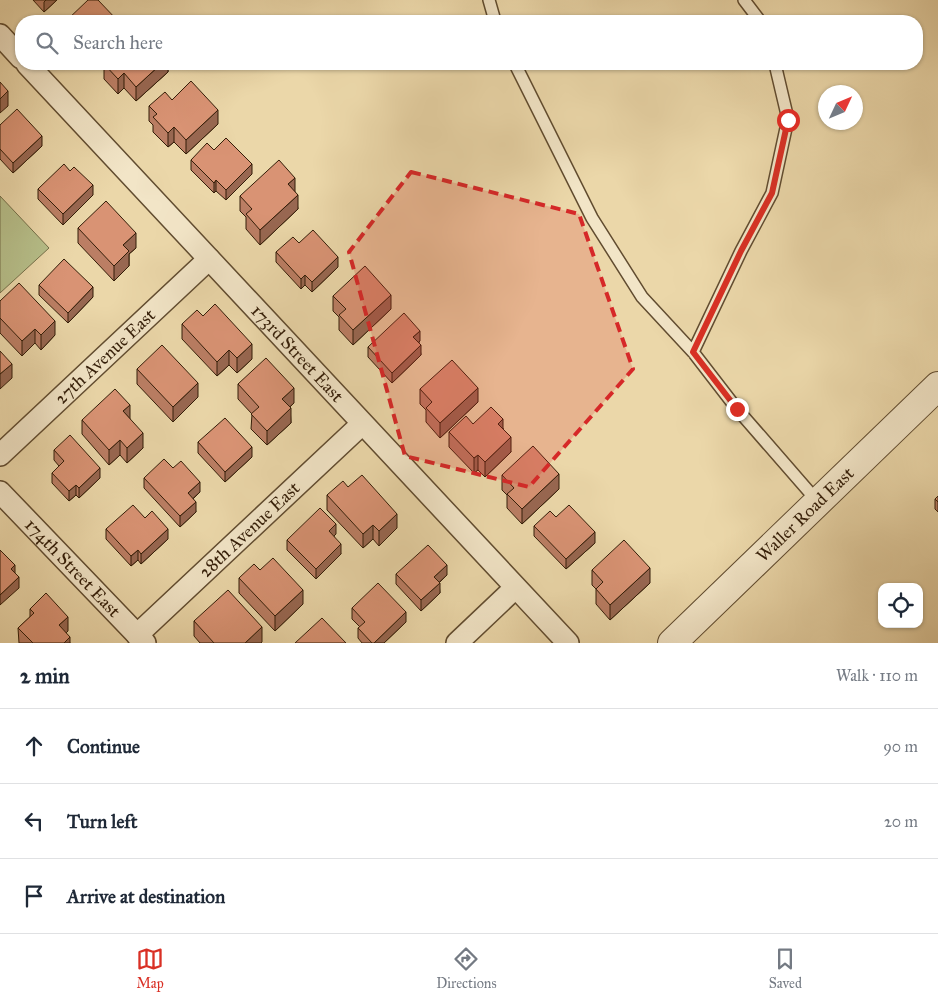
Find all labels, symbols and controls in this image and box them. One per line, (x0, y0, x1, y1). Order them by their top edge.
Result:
search box (15, 15, 923, 70)
icon: search (33, 29, 61, 57)
text: Search here (73, 31, 163, 54)
north arrow (818, 85, 863, 130)
route start (777, 109, 800, 132)
street label: 173rd Street East (246, 300, 349, 407)
street label: 27th Avenue East (50, 304, 160, 409)
route end (726, 398, 749, 421)
street label: Waller Road East (752, 462, 859, 567)
street label: 28th Avenue East (194, 477, 305, 582)
street label: 174th Street East (20, 514, 126, 622)
map controls (878, 583, 923, 628)
button: locate (878, 583, 923, 628)
text: 2 min (20, 663, 70, 689)
text: Walk · 110 m (836, 666, 918, 685)
icon: ahead (20, 732, 48, 760)
text: Continue (67, 735, 140, 758)
text: 90 m (883, 737, 918, 756)
icon: left (20, 807, 48, 835)
text: Turn left (67, 810, 137, 833)
text: 20 m (884, 812, 918, 831)
icon: arrive (20, 882, 48, 910)
text: Arrive at destination (67, 885, 225, 908)
tab: Map (136, 945, 164, 992)
tab: Directions (436, 945, 497, 992)
tab: Saved (769, 945, 802, 992)

